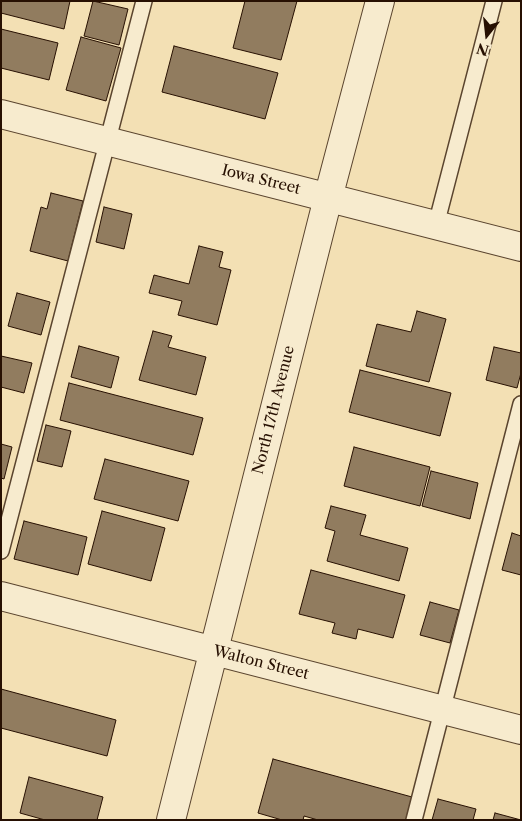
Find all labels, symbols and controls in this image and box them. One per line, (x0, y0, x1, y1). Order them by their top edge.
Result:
north arrow (462, 10, 512, 60)
text: N (475, 39, 491, 60)
street label: Iowa Street (220, 162, 302, 198)
street label: North 17th Avenue (249, 344, 299, 476)
street label: Walton Street (211, 642, 311, 684)

